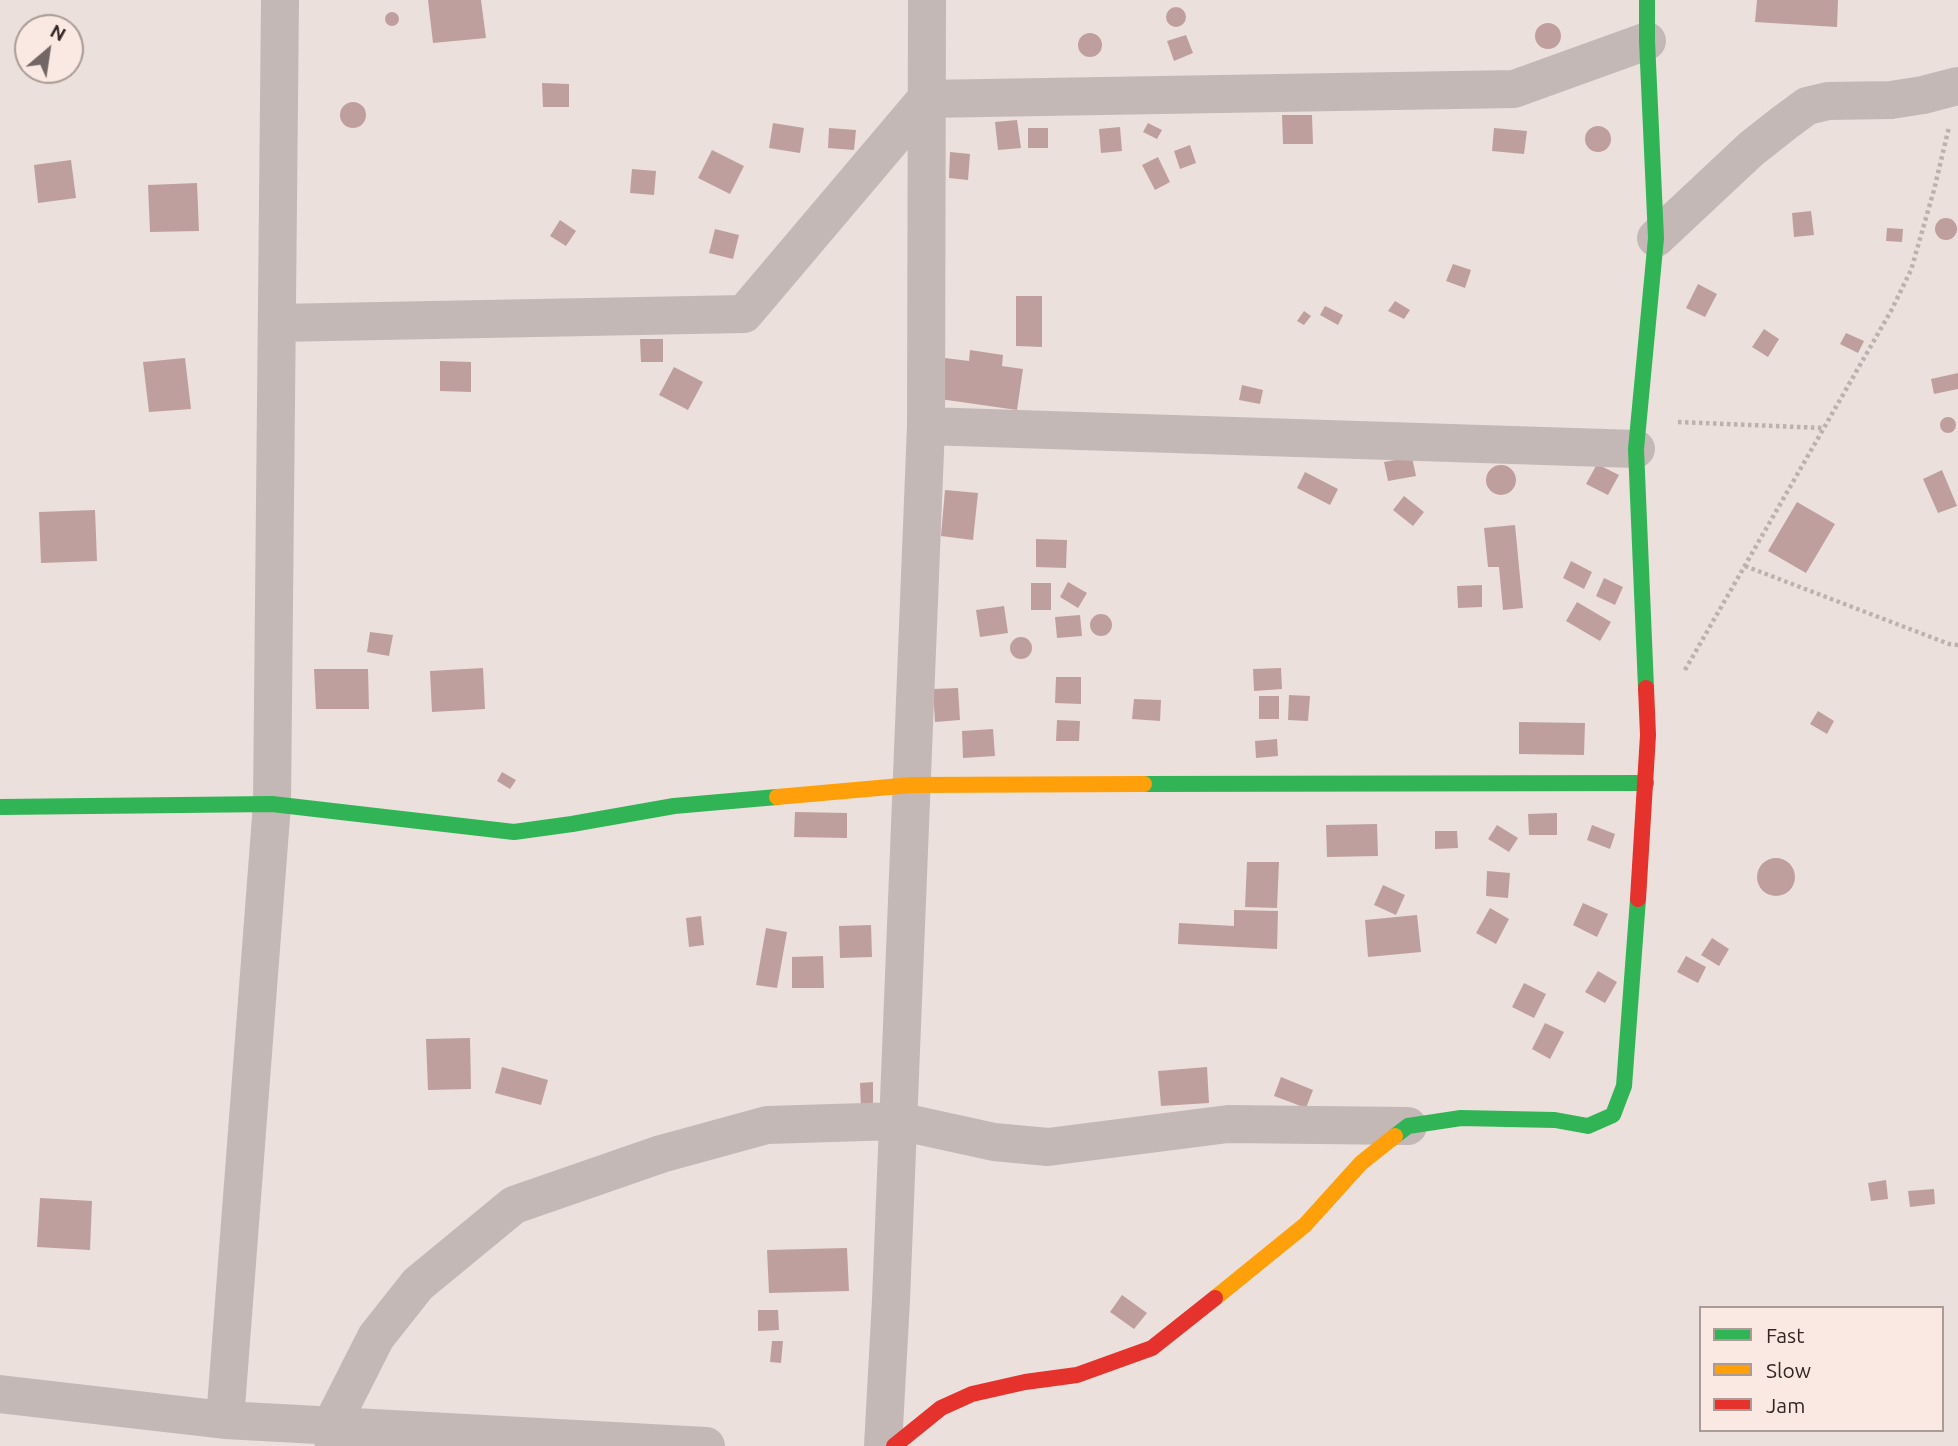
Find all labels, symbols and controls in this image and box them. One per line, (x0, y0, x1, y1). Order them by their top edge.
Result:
north arrow (14, 14, 84, 84)
text: N (47, 19, 70, 45)
legend (1699, 1306, 1944, 1432)
text: Fast (1766, 1323, 1804, 1347)
text: Slow (1766, 1358, 1811, 1382)
text: Jam (1766, 1393, 1805, 1417)

